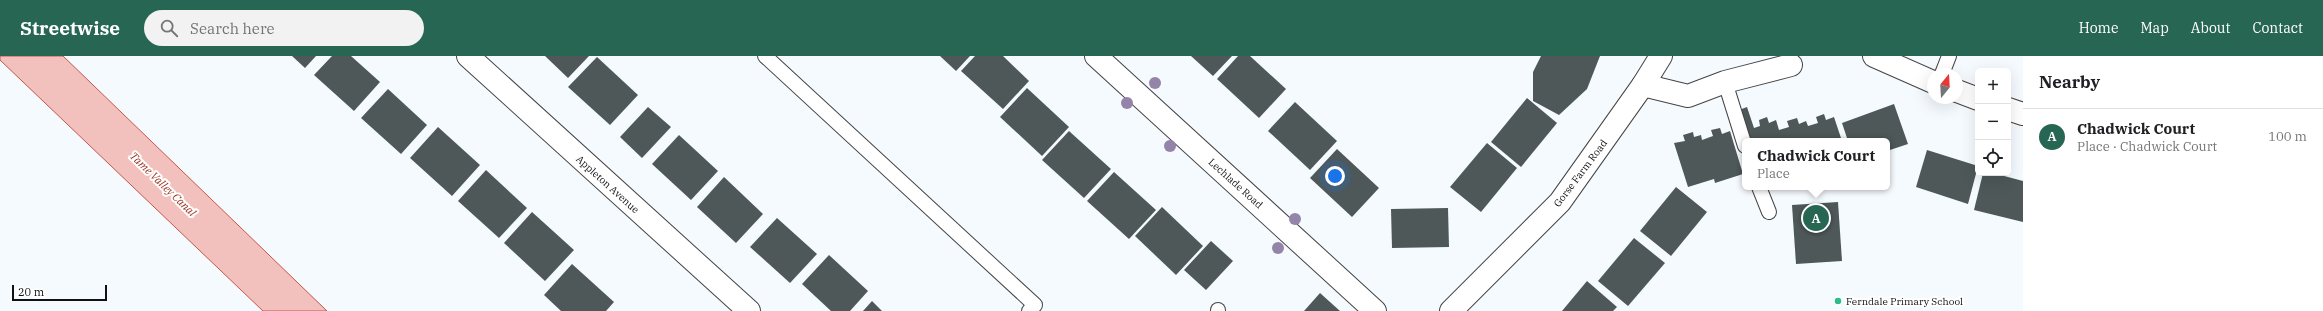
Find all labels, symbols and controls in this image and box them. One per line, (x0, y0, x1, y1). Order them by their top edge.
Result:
search box (144, 10, 424, 46)
text: Streetwise (20, 16, 120, 40)
icon: search (158, 17, 180, 39)
text: Search here (190, 19, 275, 38)
text: Home (2079, 19, 2118, 37)
text: Map (2140, 19, 2169, 37)
text: About (2191, 19, 2230, 37)
text: Contact (2252, 19, 2303, 37)
north arrow (1927, 68, 1963, 104)
map controls (1975, 68, 2011, 176)
button: + (1975, 68, 2011, 104)
text: Nearby (2039, 71, 2100, 93)
button: − (1975, 104, 2011, 140)
text: Chadwick Court (2077, 119, 2195, 138)
text: A (2047, 128, 2057, 145)
text: 100 m (2268, 128, 2307, 145)
street label: Gorse Farm Road (1551, 137, 1610, 210)
popup (1742, 138, 1890, 190)
text: Place · Chadwick Court (2077, 138, 2217, 155)
button: locate (1975, 140, 2011, 176)
text: Chadwick Court (1757, 146, 1875, 165)
water label: Tame Valley Canal (127, 149, 200, 220)
street label: Appleton Avenue (573, 153, 642, 216)
street label: Lechlade Road (1206, 156, 1266, 211)
text: Place (1757, 165, 1790, 182)
your location (1325, 166, 1345, 186)
pin: A (1803, 203, 1829, 233)
scale bar (12, 283, 107, 302)
text: 20 m (18, 285, 44, 299)
place label: Ferndale Primary School (1846, 295, 1963, 308)
marker: Ferndale Primary School (1833, 296, 1843, 306)

